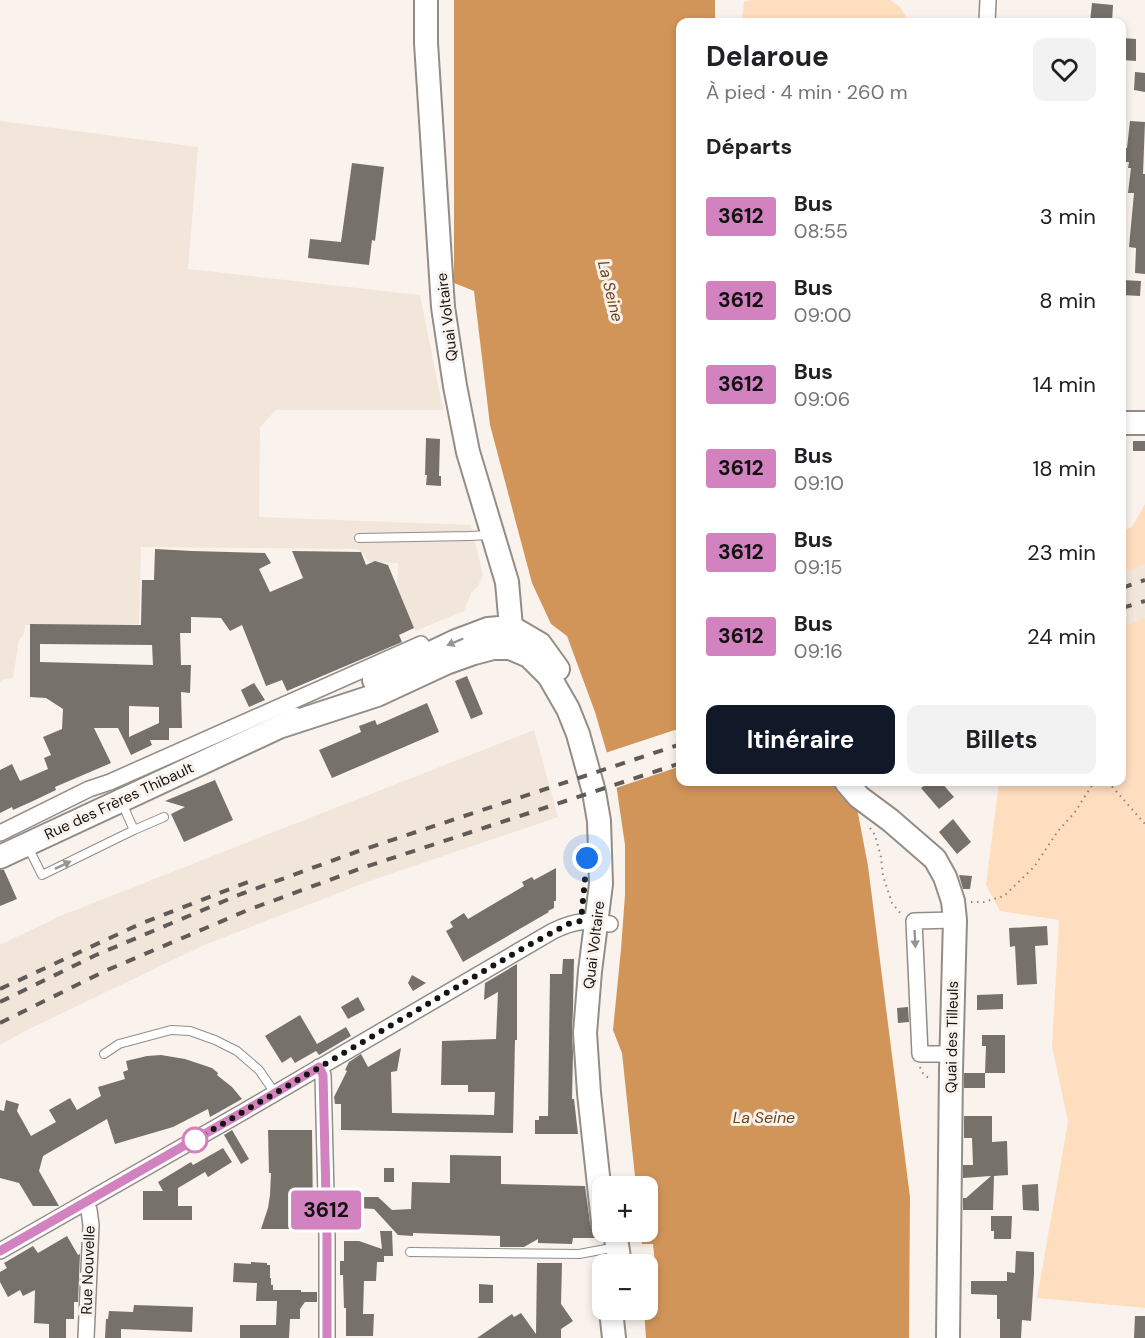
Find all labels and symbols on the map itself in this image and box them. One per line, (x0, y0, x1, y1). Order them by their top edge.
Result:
water label: La Seine (593, 258, 628, 324)
street label: Quai Voltaire (432, 272, 462, 362)
one-way arrow (446, 638, 464, 647)
street label: Rue des Frères Thibault (41, 758, 197, 844)
your location (572, 843, 602, 873)
one-way arrow (55, 860, 72, 870)
street label: Quai Voltaire (579, 900, 609, 990)
one-way arrow (910, 929, 919, 948)
street label: Quai des Tilleuls (941, 981, 963, 1093)
water label: La Seine (733, 1107, 795, 1128)
unlabelled marker (182, 1127, 208, 1153)
line badge: 3612 (284, 1190, 368, 1230)
street label: Rue Nouvelle (76, 1225, 100, 1315)

